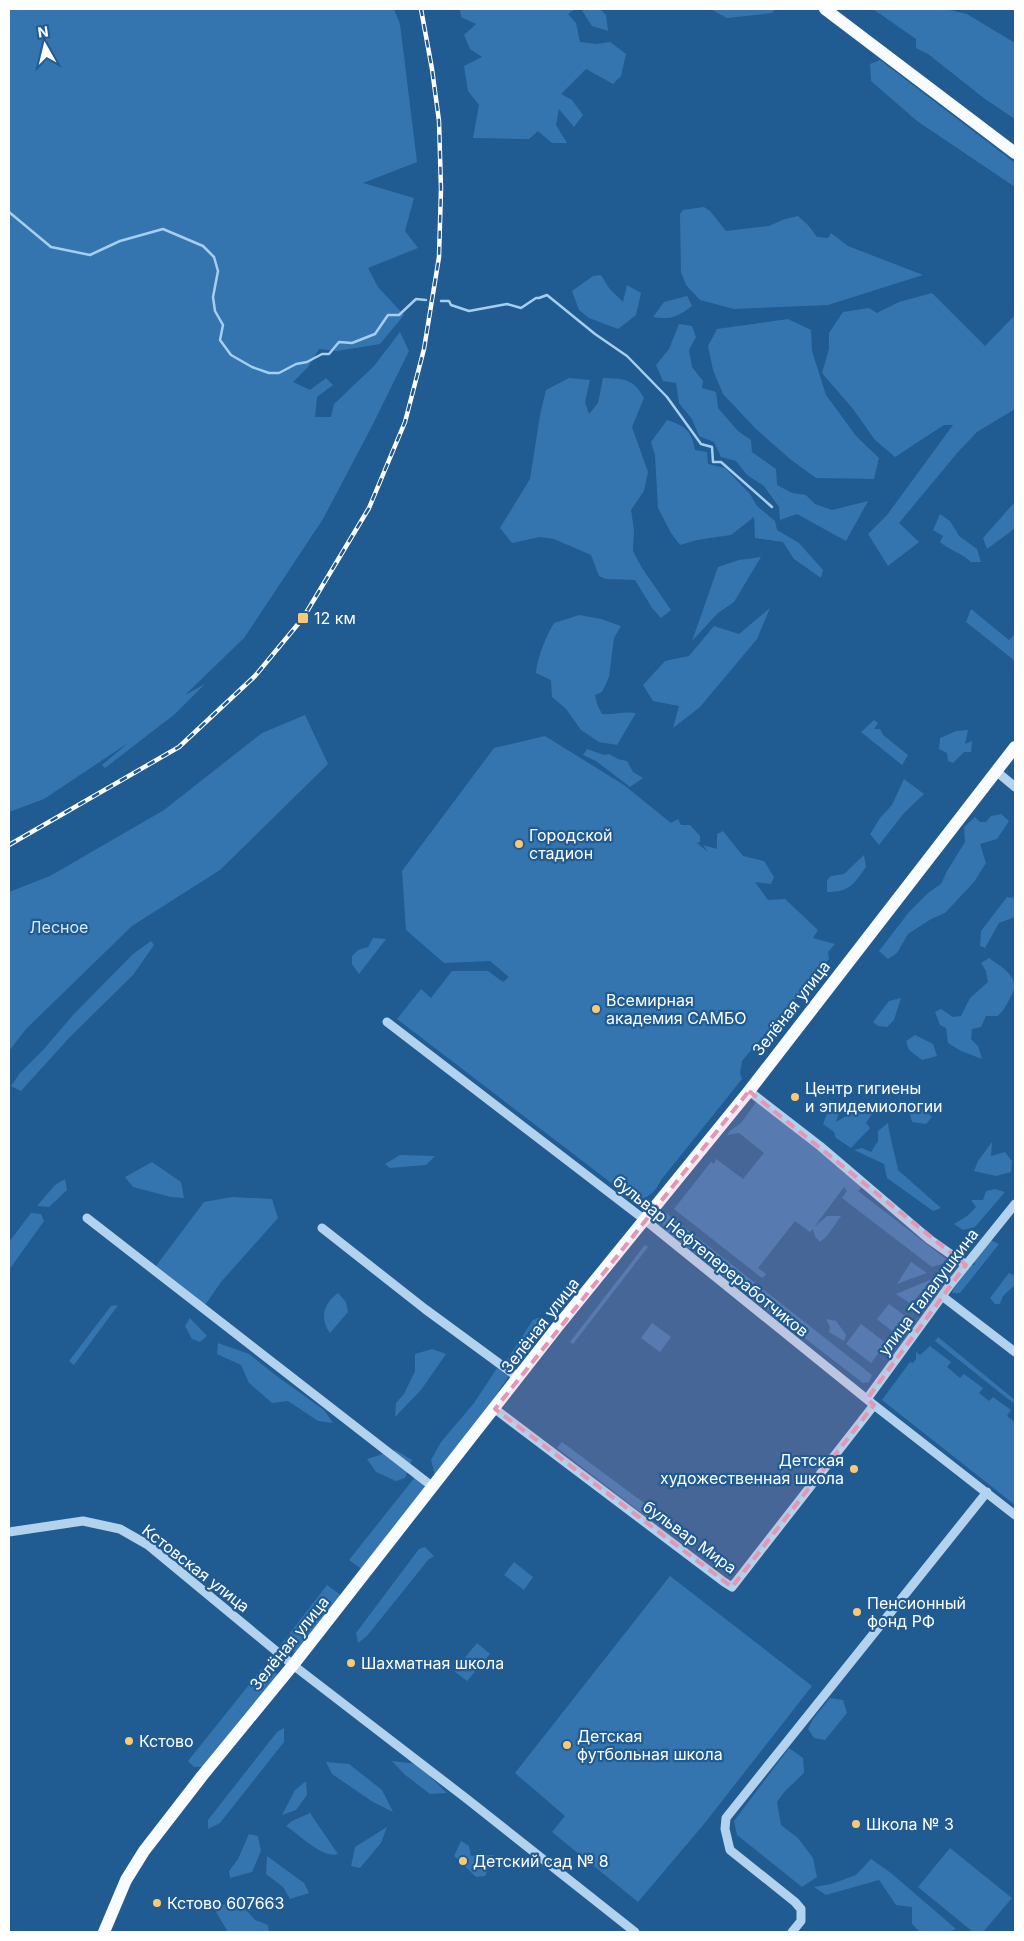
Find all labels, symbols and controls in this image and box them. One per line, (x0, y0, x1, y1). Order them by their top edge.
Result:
north arrow (20, 20, 70, 70)
text: N (37, 22, 50, 41)
place label: 12 км (314, 608, 356, 628)
marker: 12 км (296, 611, 310, 625)
place label: Городской стадион (529, 825, 613, 863)
marker: Городской стадион (513, 838, 525, 850)
park label: Лесное (30, 917, 88, 937)
street label: Зелёная улица (748, 957, 834, 1059)
place label: Всемирная академия САМБО (606, 990, 747, 1028)
marker: Всемирная академия САМБО (590, 1003, 602, 1015)
place label: Центр гигиены и эпидемиологии (805, 1078, 943, 1116)
marker: Центр гигиены и эпидемиологии (789, 1091, 801, 1103)
street label: бульвар Нефтепереработчиков (609, 1171, 813, 1341)
street label: улица Талалушкина (874, 1224, 982, 1360)
street label: Зелёная улица (497, 1274, 583, 1376)
place label: Детская художественная школа (660, 1450, 844, 1488)
marker: Детская художественная школа (848, 1463, 860, 1475)
street label: бульвар Мира (639, 1496, 741, 1578)
street label: Кстовская улица (138, 1520, 254, 1616)
street label: Зелёная улица (245, 1592, 333, 1694)
place label: Пенсионный фонд РФ (867, 1593, 966, 1631)
marker: Пенсионный фонд РФ (851, 1606, 863, 1618)
place label: Шахматная школа (361, 1653, 504, 1673)
marker: Шахматная школа (345, 1657, 357, 1669)
place label: Детская футбольная школа (577, 1726, 723, 1764)
place label: Кстово (139, 1731, 194, 1751)
marker: Кстово (123, 1735, 135, 1747)
marker: Детская футбольная школа (561, 1739, 573, 1751)
place label: Школа № 3 (866, 1814, 954, 1834)
marker: Школа № 3 (850, 1818, 862, 1830)
place label: Детский сад № 8 (473, 1851, 609, 1871)
marker: Детский сад № 8 (457, 1855, 469, 1867)
place label: Кстово 607663 (167, 1893, 284, 1913)
marker: Кстово 607663 (151, 1897, 163, 1909)

